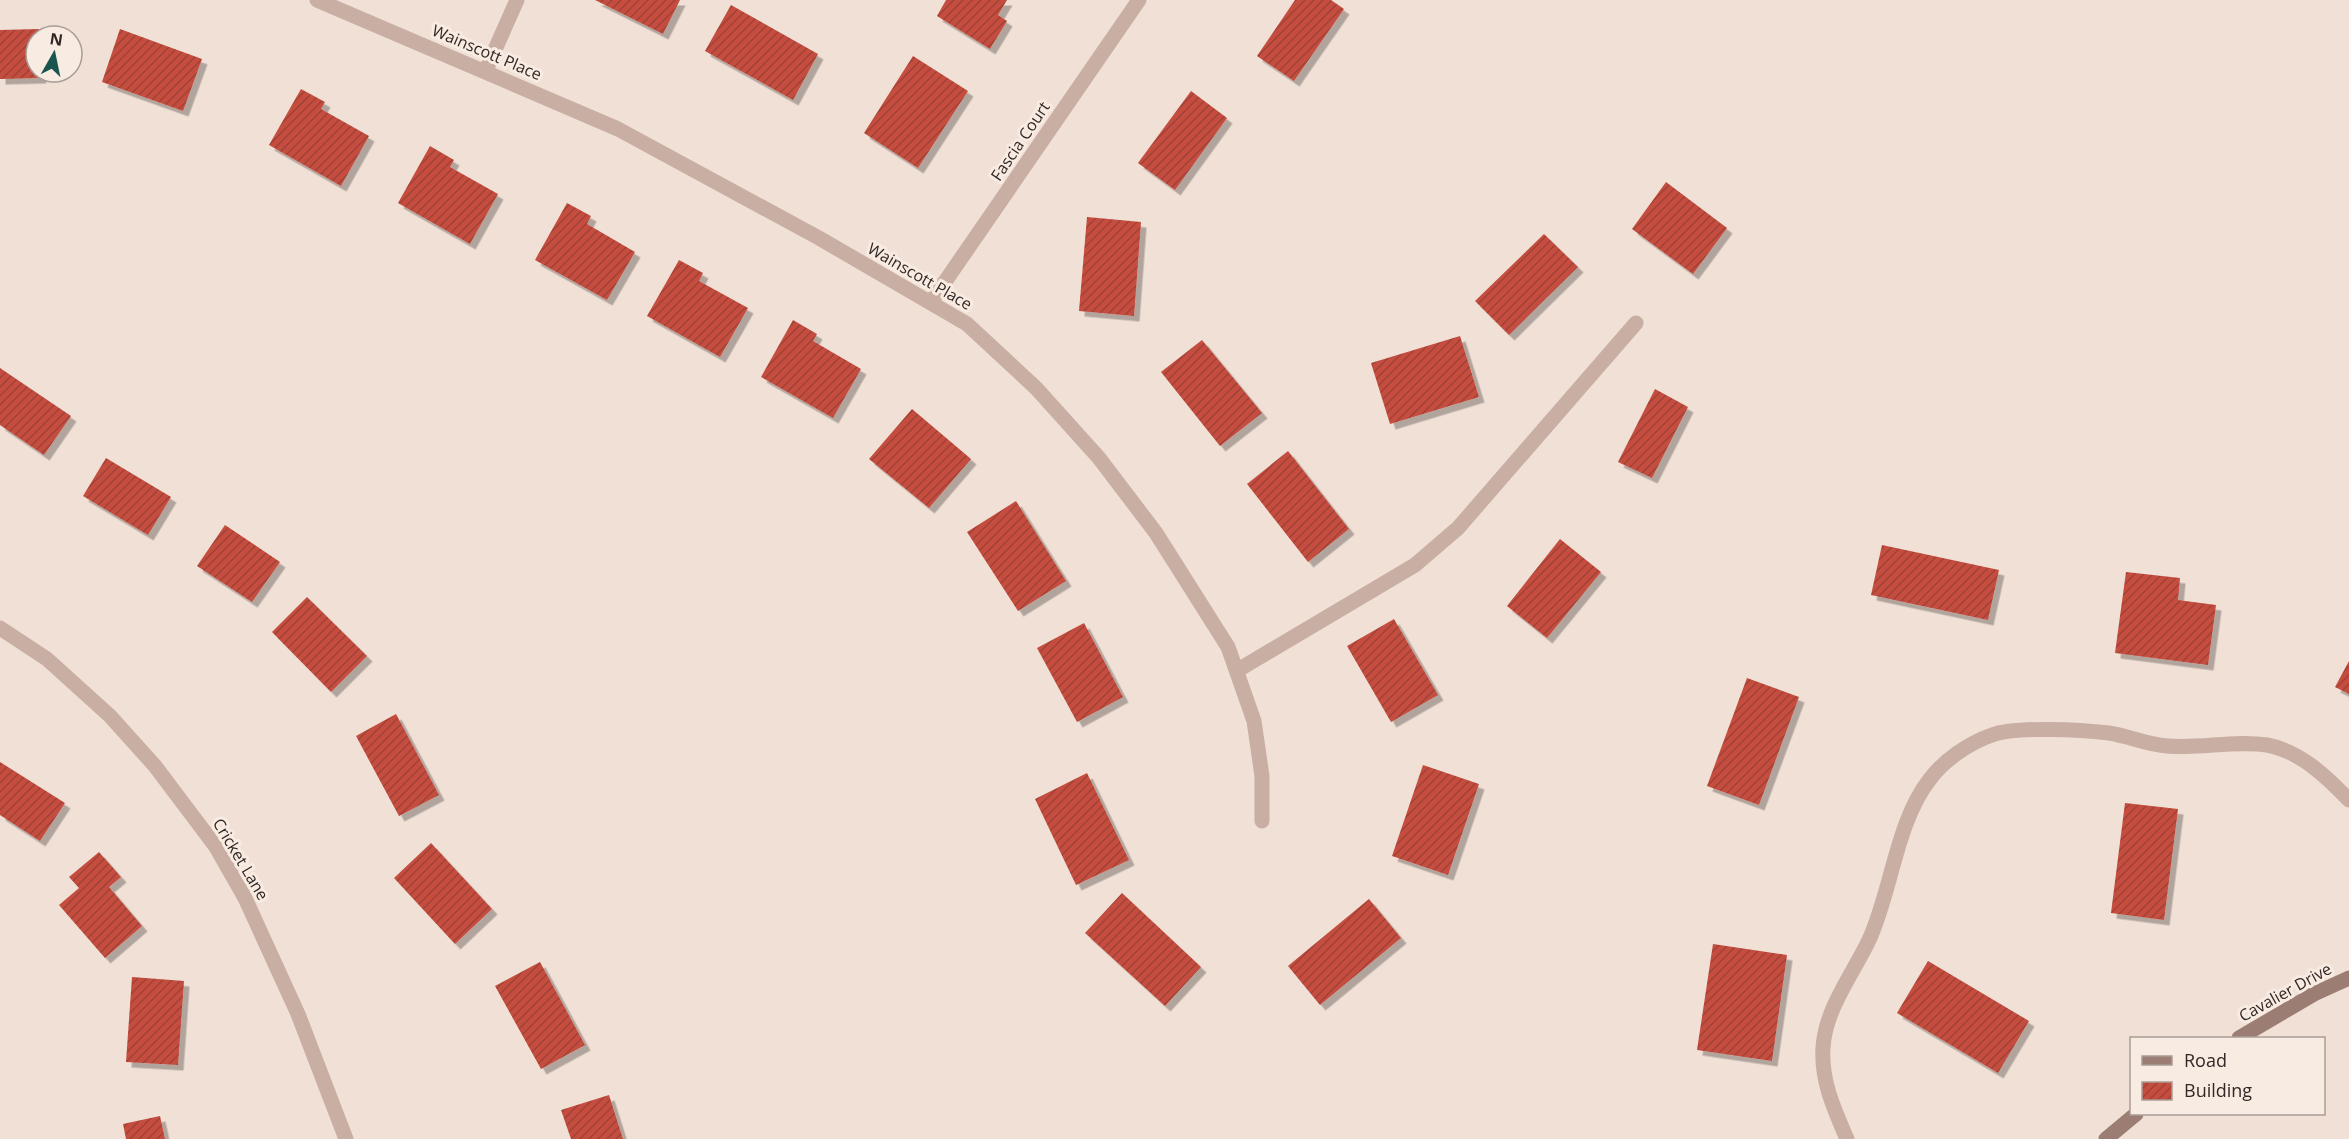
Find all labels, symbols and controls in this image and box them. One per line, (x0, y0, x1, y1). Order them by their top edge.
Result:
street label: Wainscott Place (429, 19, 545, 85)
north arrow (24, 24, 84, 84)
text: N (48, 27, 64, 51)
street label: Fascia Court (985, 97, 1055, 185)
street label: Wainscott Place (864, 237, 976, 315)
street label: Cricket Lane (208, 814, 274, 904)
street label: Cavalier Drive (2235, 957, 2335, 1027)
legend (2130, 1037, 2325, 1115)
text: Road (2184, 1048, 2227, 1072)
text: Building (2184, 1078, 2252, 1102)

